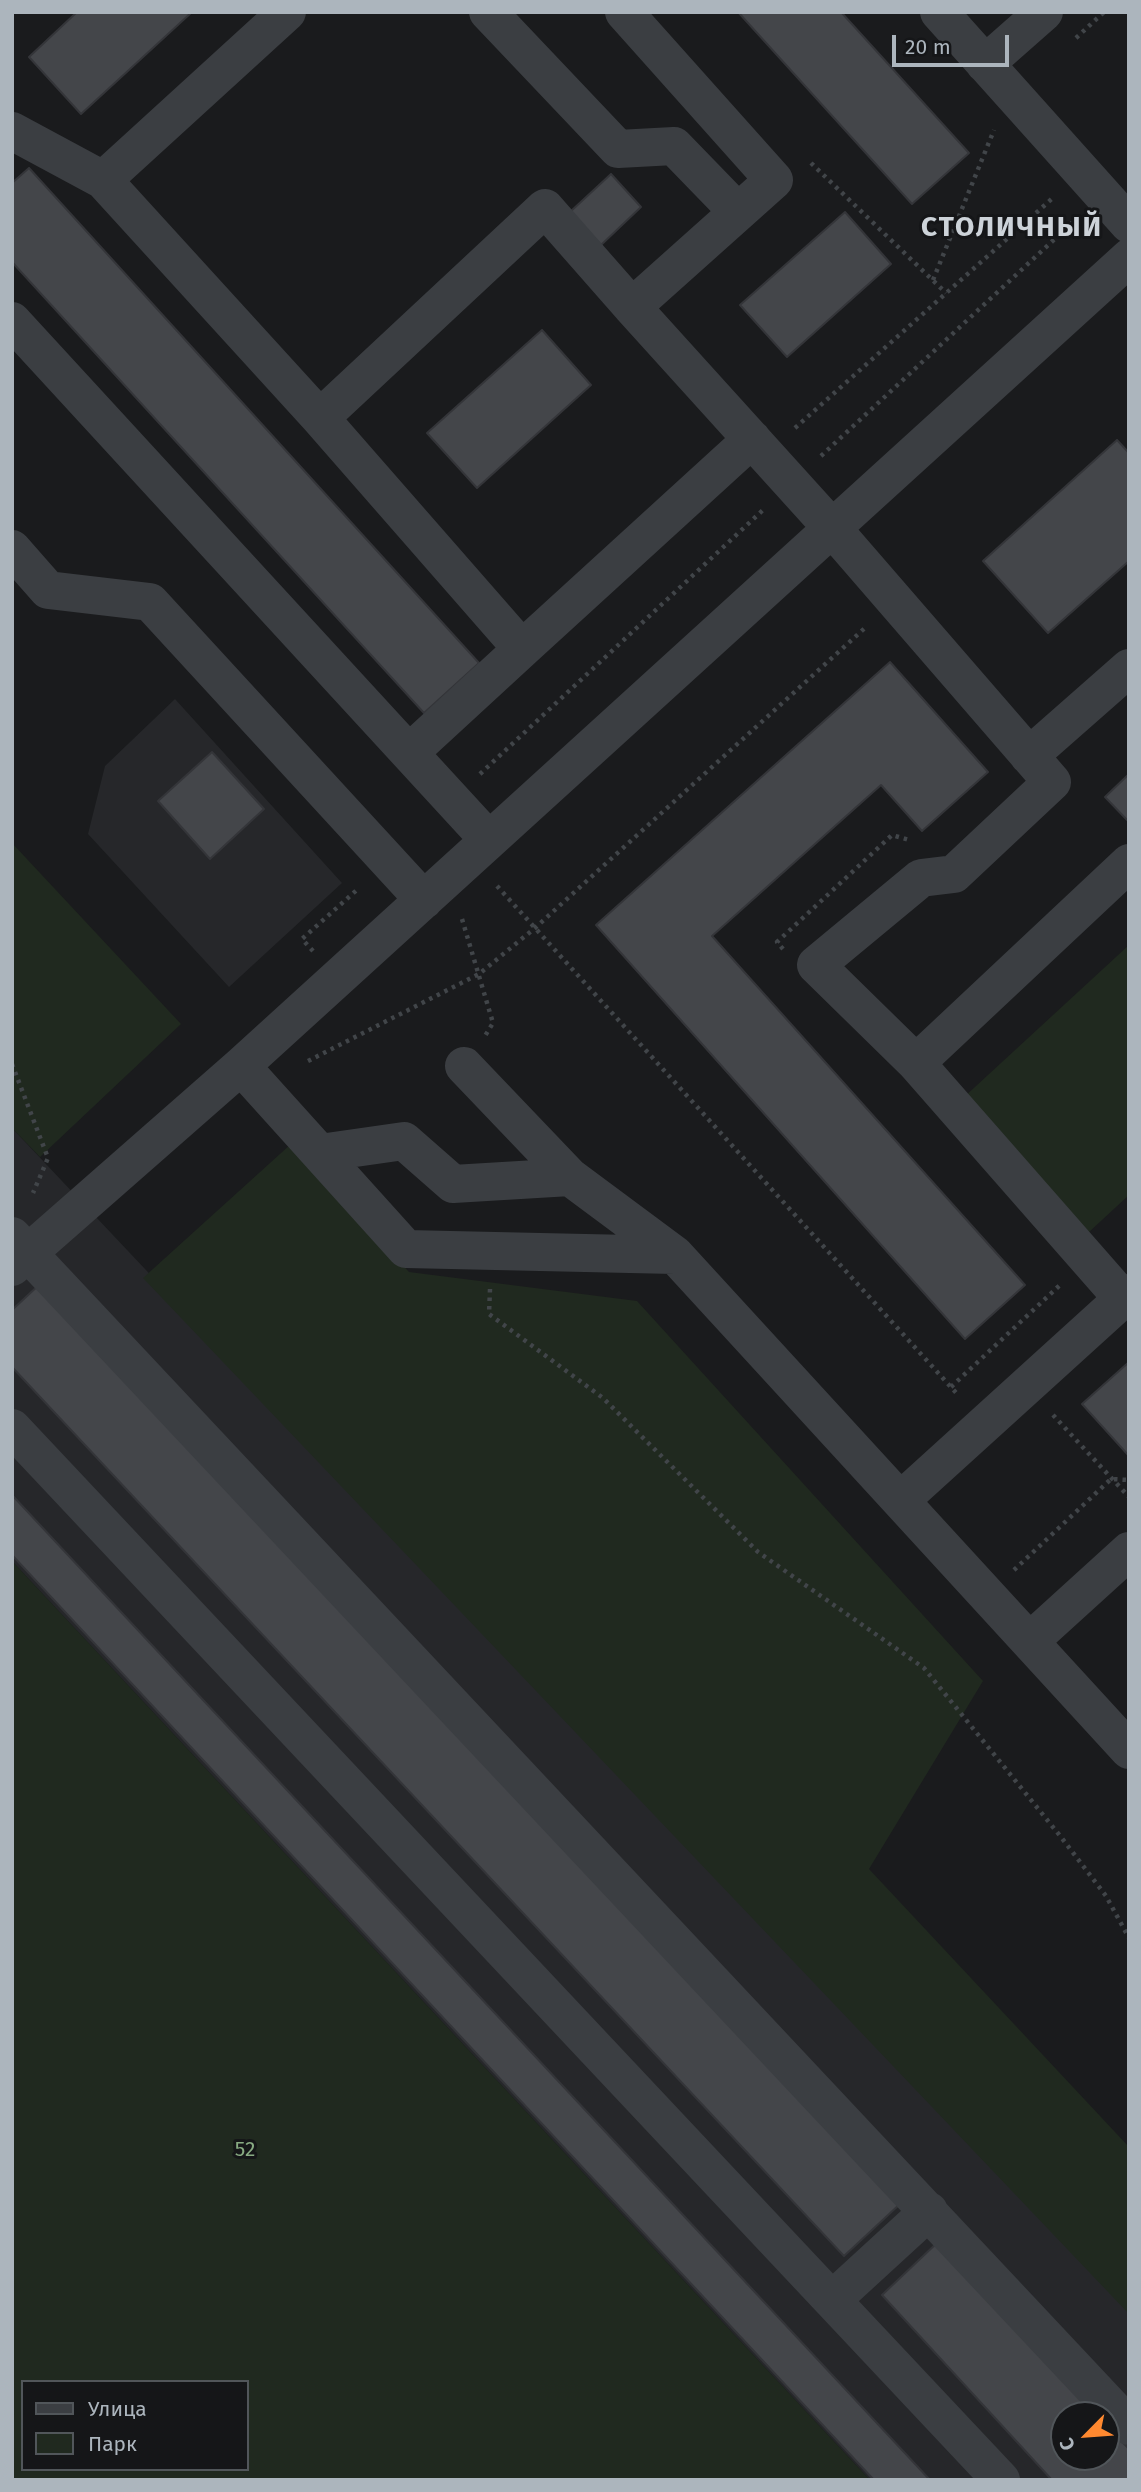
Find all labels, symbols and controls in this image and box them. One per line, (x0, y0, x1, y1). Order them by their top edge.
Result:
scale bar (896, 21, 1013, 65)
text: 20 m (905, 34, 951, 60)
district label: СТОЛИЧНЫЙ (922, 211, 1102, 245)
park label: 52 (235, 2137, 255, 2163)
legend (21, 2380, 248, 2471)
text: Улица (88, 2396, 147, 2422)
north arrow (1050, 2401, 1120, 2471)
text: Парк (88, 2431, 137, 2457)
text: С (1055, 2434, 1080, 2454)

